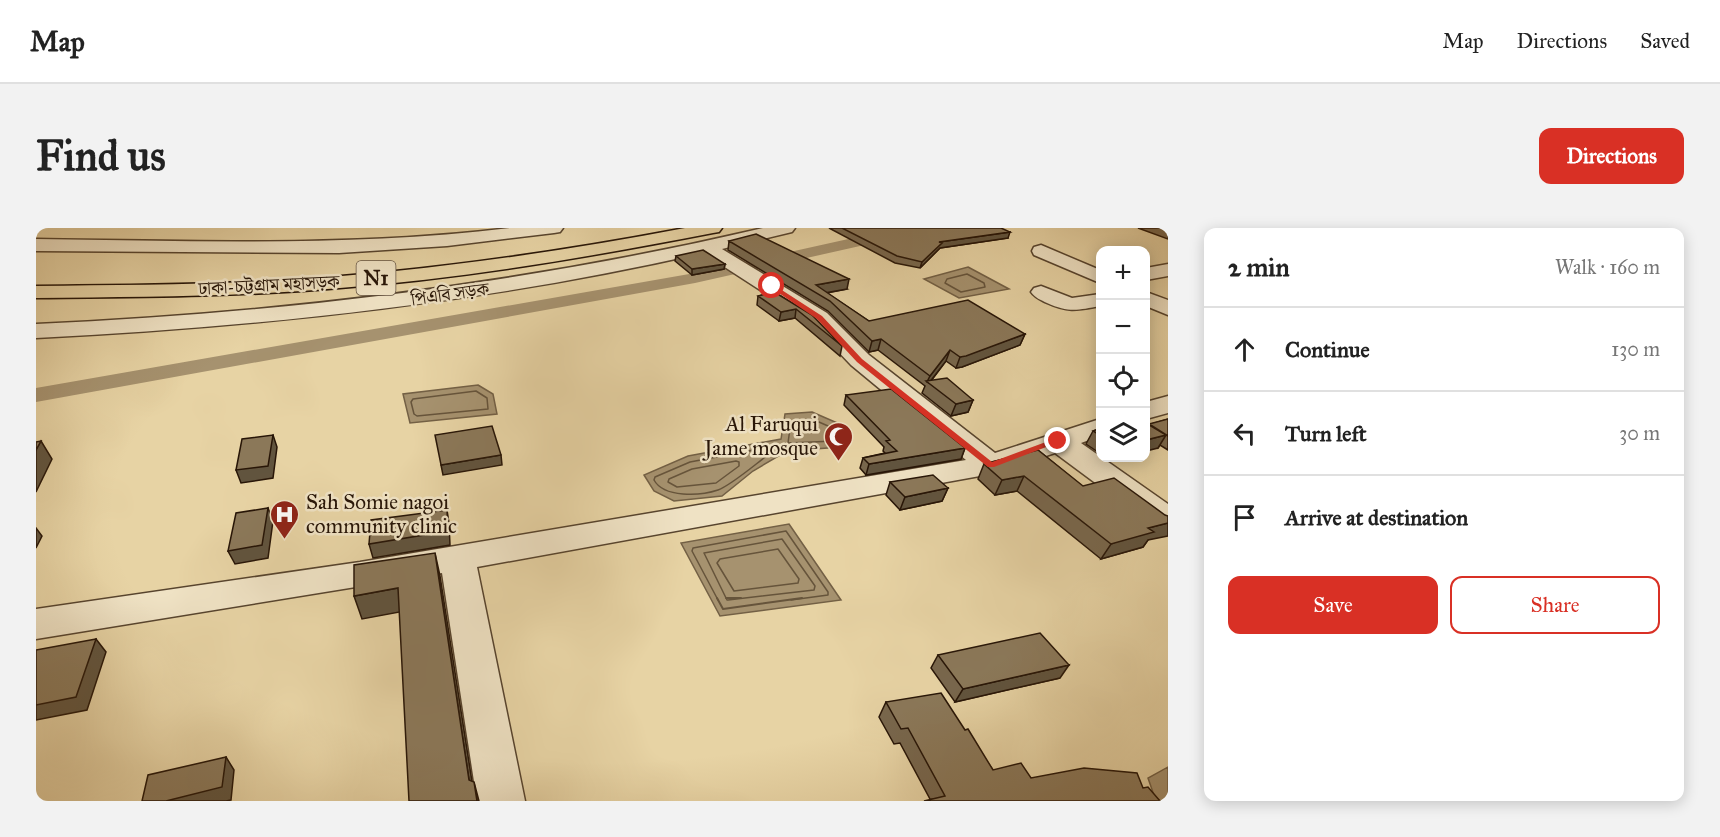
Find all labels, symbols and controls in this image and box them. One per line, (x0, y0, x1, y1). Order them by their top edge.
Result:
text: Map (30, 24, 85, 59)
text: Map (1443, 28, 1484, 54)
text: Directions (1517, 28, 1607, 54)
text: Saved (1640, 28, 1690, 54)
button: Directions (1539, 128, 1684, 184)
text: Find us (36, 130, 166, 182)
map controls (1096, 246, 1150, 462)
button: + (1096, 246, 1150, 300)
text: 2 min (1228, 251, 1289, 283)
text: Walk · 160 m (1555, 255, 1660, 279)
road number: N1 (356, 261, 396, 295)
street label: ঢাকা-চট্টগ্রাম মহাসড়ক (197, 270, 342, 300)
route start (758, 272, 784, 298)
street label: পিএবি সড়ক (409, 277, 492, 310)
button: − (1096, 300, 1150, 354)
icon: ahead (1228, 333, 1261, 366)
text: Continue (1285, 336, 1370, 363)
text: 130 m (1611, 337, 1660, 361)
button: locate (1096, 354, 1150, 408)
button: layers (1096, 408, 1150, 462)
place label: Al Faruqui Jame mosque (702, 411, 818, 461)
icon: left (1228, 417, 1261, 450)
mosque icon: Al Faruqui Jame mosque (823, 420, 855, 462)
text: Turn left (1285, 420, 1367, 447)
text: 30 m (1619, 421, 1660, 445)
route end (1044, 427, 1070, 453)
place label: Sah Somie nagoi community clinic (306, 489, 457, 539)
hospital icon: Sah Somie nagoi community clinic (269, 498, 301, 540)
icon: arrive (1228, 501, 1261, 534)
text: Arrive at destination (1285, 504, 1468, 531)
button: Save (1228, 576, 1438, 634)
button: Share (1450, 576, 1660, 634)

